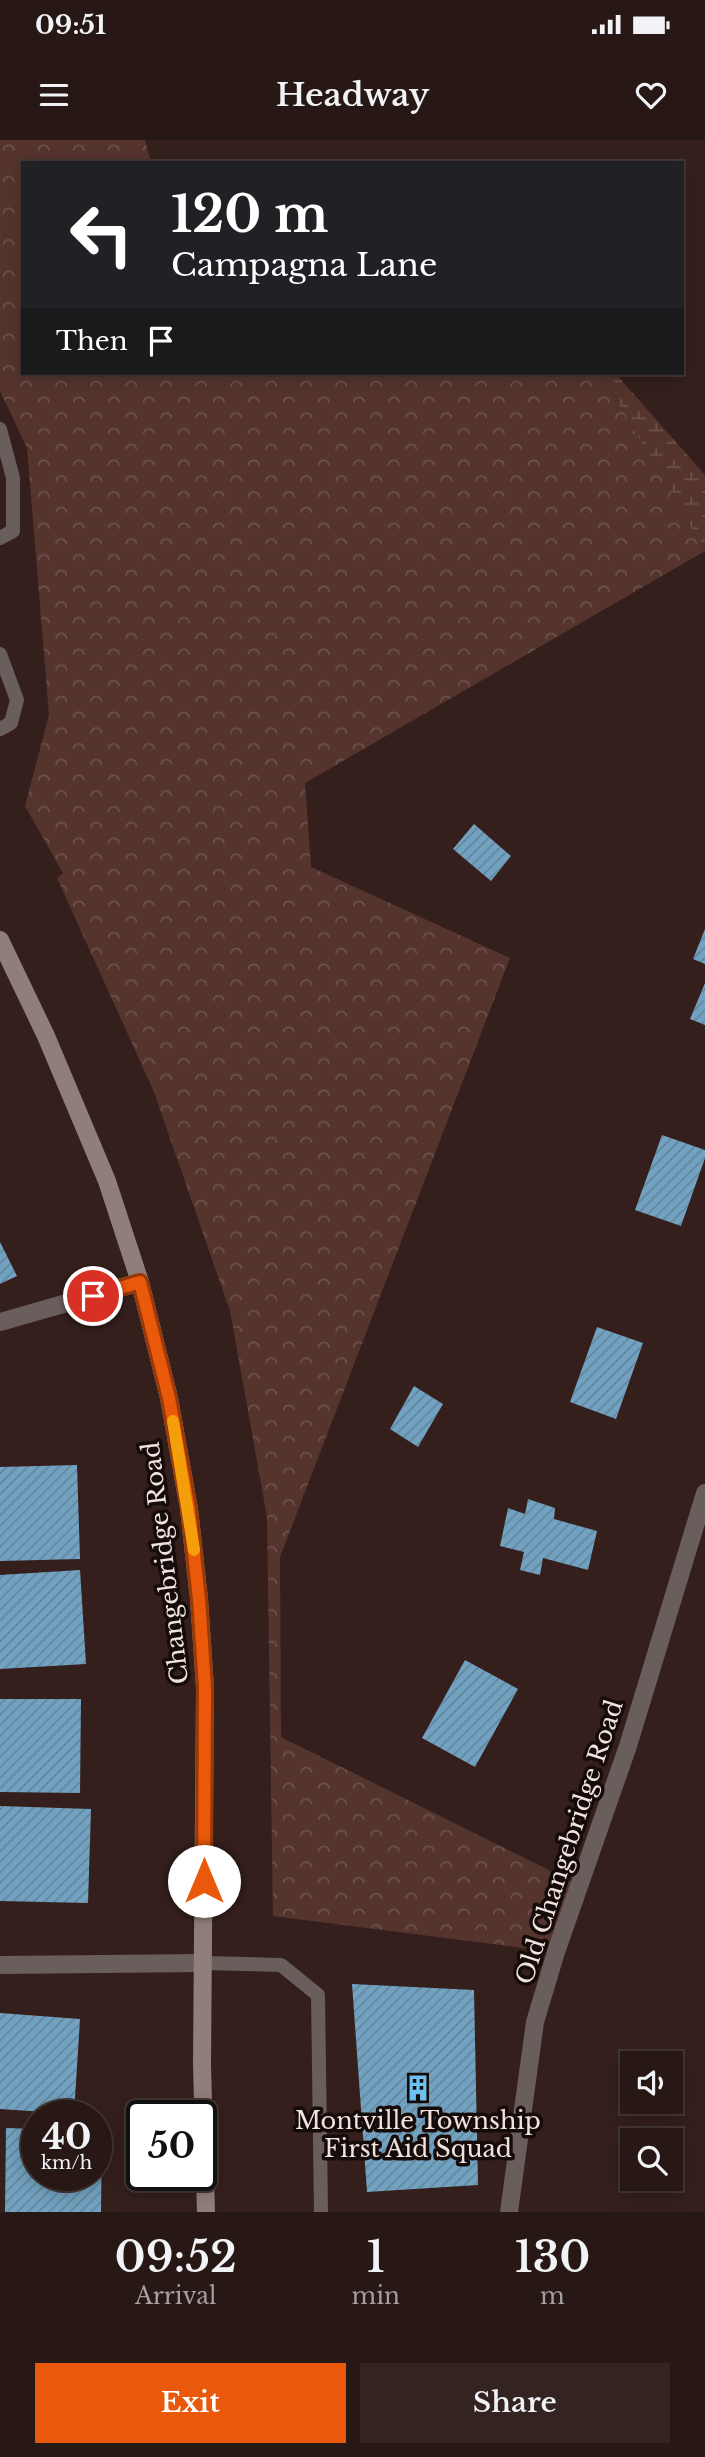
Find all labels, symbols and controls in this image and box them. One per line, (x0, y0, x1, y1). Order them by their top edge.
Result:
text: 09:51 (35, 9, 106, 41)
text: Headway (276, 75, 429, 115)
icon: menu (35, 76, 73, 114)
icon: heart (632, 76, 670, 114)
text: 120 m (171, 184, 329, 245)
icon: left (56, 189, 147, 280)
text: Campagna Lane (171, 245, 437, 285)
icon: arrive (142, 322, 180, 360)
text: Then (56, 325, 128, 357)
pin (63, 1266, 123, 1326)
icon: arrive (74, 1277, 112, 1315)
street label: Changebridge Road (136, 1440, 194, 1686)
street label: Old Changebridge Road (509, 1696, 629, 1988)
position arrow (167, 1844, 241, 1918)
map controls (620, 2051, 683, 2191)
button: sound (620, 2051, 683, 2114)
building icon: Montville Township First Aid Squad (403, 2073, 433, 2103)
speed limit sign: 50 (126, 2100, 217, 2191)
place label: Montville Township First Aid Squad (295, 2106, 541, 2163)
text: 40 (42, 2115, 91, 2158)
button: search (620, 2128, 683, 2191)
text: km/h (41, 2152, 92, 2174)
text: 09:52 (115, 2231, 237, 2283)
text: 1 (366, 2231, 385, 2283)
text: 130 (514, 2231, 590, 2283)
text: Arrival (135, 2282, 216, 2310)
text: min (352, 2282, 400, 2310)
text: m (540, 2282, 565, 2310)
button: Exit (35, 2363, 346, 2443)
button: Share (360, 2363, 670, 2443)

